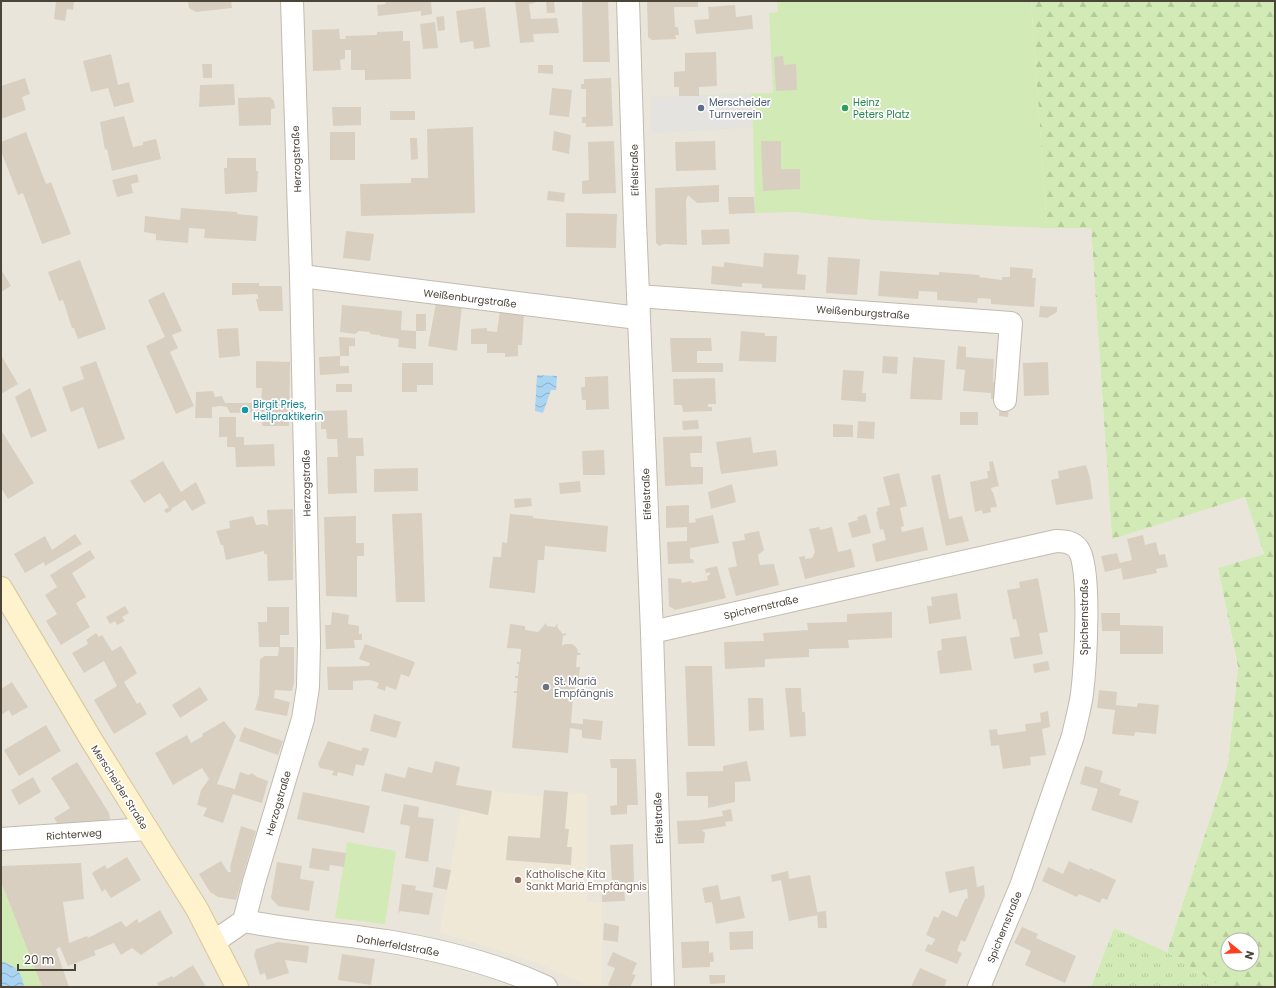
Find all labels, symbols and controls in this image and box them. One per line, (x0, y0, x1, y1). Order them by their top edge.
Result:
place label: Merscheider Turnverein (709, 95, 771, 122)
place label: Heinz Peters Platz (853, 95, 910, 122)
marker: Merscheider Turnverein (696, 103, 706, 113)
marker: Heinz Peters Platz (840, 103, 850, 113)
street label: Herzogstraße (288, 125, 305, 193)
street label: Eifelstraße (627, 144, 642, 196)
street label: Weißenburgstraße (422, 285, 517, 312)
street label: Weißenburgstraße (816, 302, 910, 323)
place label: Birgit Pries, Heilpraktikerin (253, 397, 323, 424)
marker: Birgit Pries, Heilpraktikerin (240, 405, 250, 415)
street label: Herzogstraße (298, 449, 315, 517)
street label: Eifelstraße (638, 468, 655, 520)
street label: Spichernstraße (1077, 579, 1092, 655)
street label: Spichernstraße (722, 592, 800, 623)
place label: St. Mariä Empfängnis (554, 674, 613, 701)
marker: St. Mariä Empfängnis (541, 682, 551, 692)
street label: Merscheider Straße (87, 742, 152, 832)
street label: Herzogstraße (262, 769, 295, 837)
street label: Eifelstraße (650, 792, 667, 844)
street label: Richterweg (46, 825, 102, 844)
place label: Katholische Kita Sankt Mariä Empfängnis (526, 867, 647, 894)
marker: Katholische Kita Sankt Mariä Empfängnis (513, 875, 523, 885)
street label: Spichernstraße (983, 889, 1026, 965)
street label: Dahlerfeldstraße (355, 931, 440, 960)
north arrow (1220, 932, 1260, 972)
scale bar (18, 946, 75, 972)
text: N (1241, 949, 1258, 962)
text: 20 m (24, 951, 54, 968)

